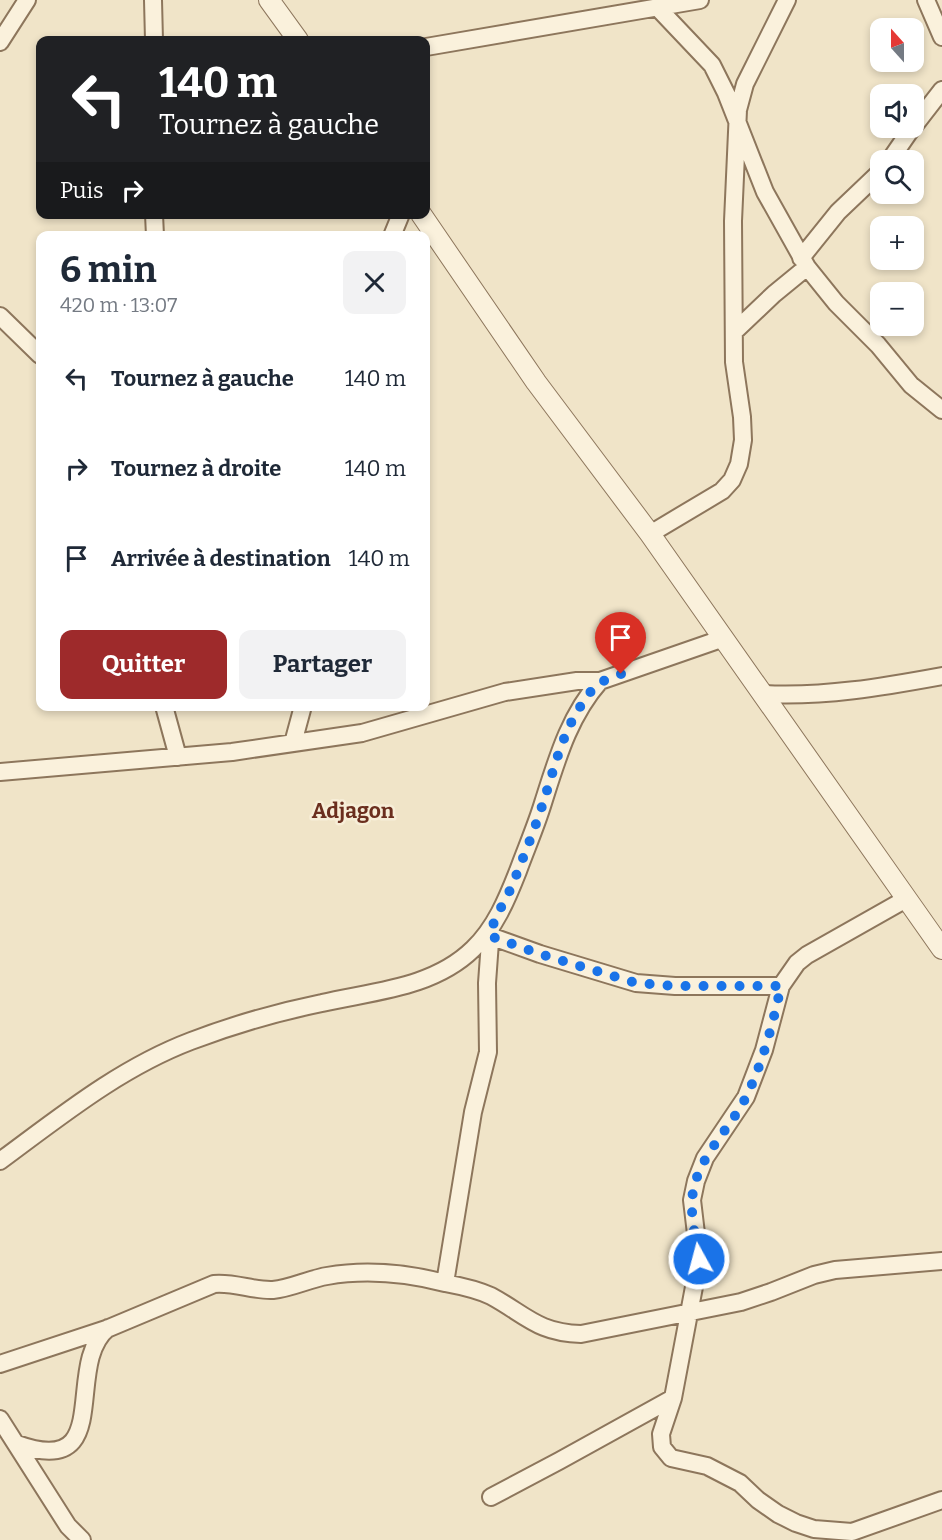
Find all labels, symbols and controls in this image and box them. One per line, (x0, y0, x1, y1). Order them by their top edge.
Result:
north arrow (870, 18, 924, 72)
map controls (870, 18, 924, 336)
text: 140 m (159, 58, 277, 108)
icon: left (60, 60, 138, 138)
button: sound (870, 84, 924, 138)
text: Tournez à gauche (159, 109, 379, 141)
button: search (870, 150, 924, 204)
icon: right (116, 174, 149, 207)
text: Puis (60, 177, 104, 204)
button: + (870, 216, 924, 270)
text: 6 min (60, 248, 157, 292)
button: close (343, 251, 406, 314)
button: − (870, 282, 924, 336)
text: 420 m · 13:07 (60, 293, 177, 317)
icon: left (60, 362, 93, 395)
text: Tournez à gauche (111, 365, 294, 392)
text: 140 m (345, 365, 406, 392)
icon: right (60, 452, 93, 485)
text: Tournez à droite (111, 455, 281, 482)
text: 140 m (345, 455, 406, 482)
icon: arrive (60, 542, 93, 575)
text: Arrivée à destination (111, 545, 331, 572)
text: 140 m (349, 545, 410, 572)
pin (595, 612, 646, 674)
icon: arrive (604, 621, 637, 654)
button: Quitter (60, 630, 227, 699)
button: Partager (239, 630, 406, 699)
district label: Adjagon (312, 798, 395, 824)
position arrow (667, 1227, 731, 1291)

